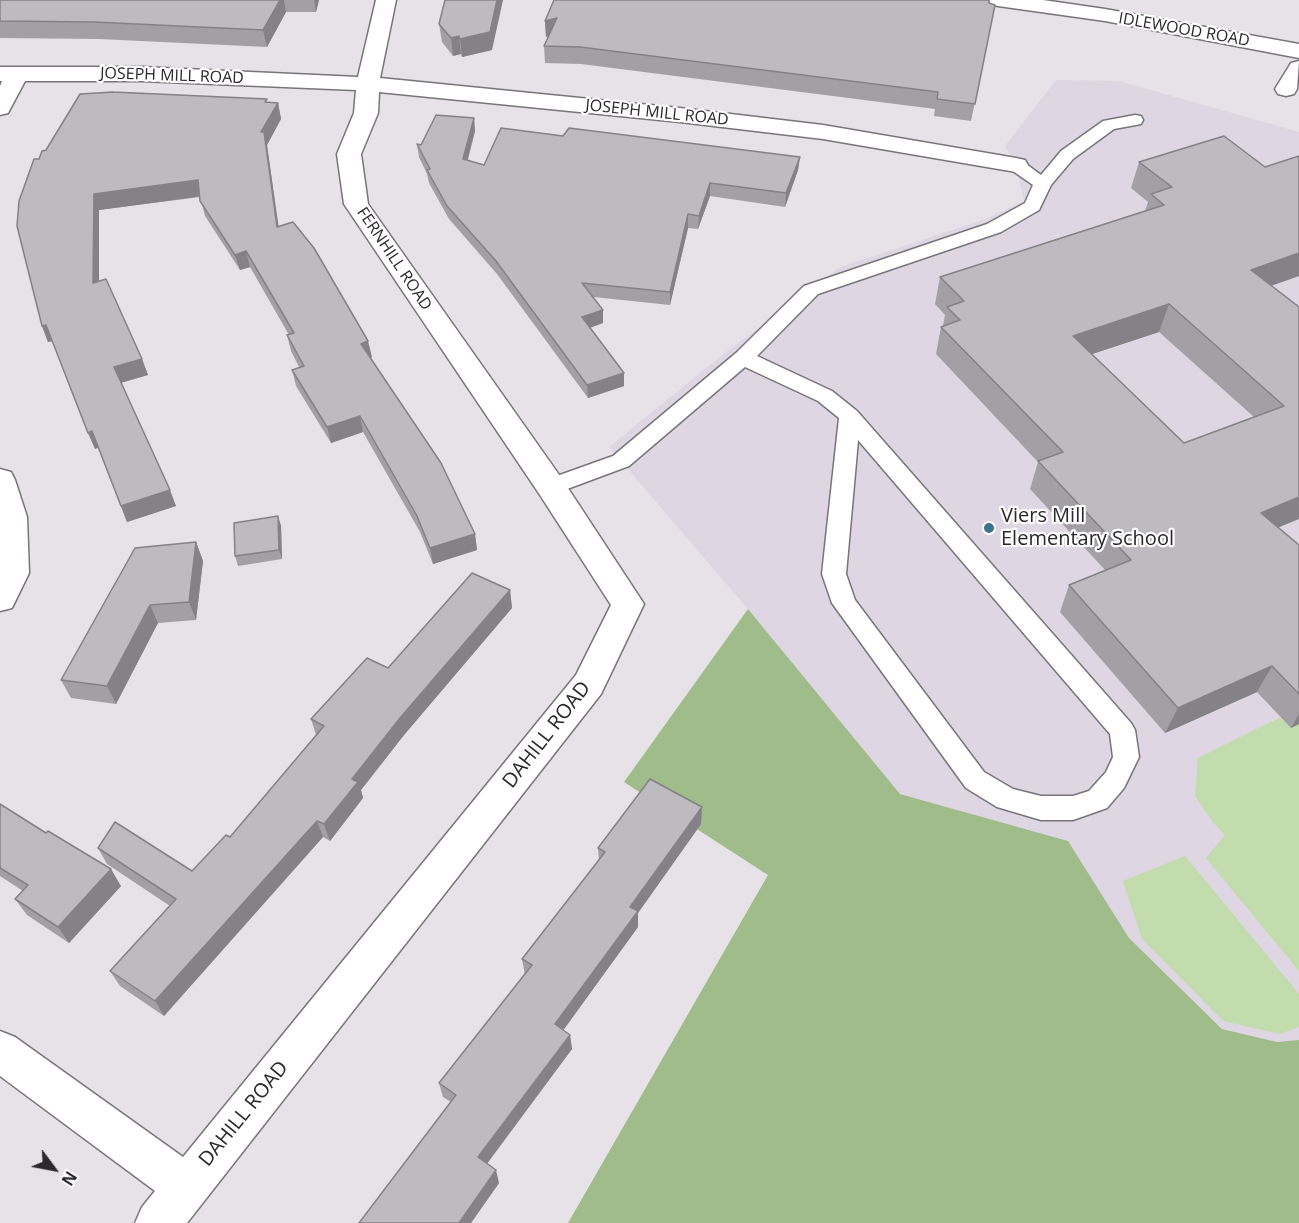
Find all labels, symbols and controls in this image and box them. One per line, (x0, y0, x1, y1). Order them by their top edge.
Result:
street label: IDLEWOOD ROAD (1117, 9, 1251, 51)
street label: JOSEPH MILL ROAD (100, 64, 244, 88)
street label: JOSEPH MILL ROAD (585, 96, 729, 130)
street label: FERNHILL ROAD (352, 204, 436, 314)
place label: Viers Mill Elementary School (1001, 504, 1174, 551)
marker: Viers Mill Elementary School (982, 521, 996, 535)
street label: DAHILL ROAD (498, 677, 596, 793)
street label: DAHILL ROAD (194, 1056, 294, 1172)
north arrow (24, 1139, 84, 1199)
text: N (56, 1167, 82, 1190)

